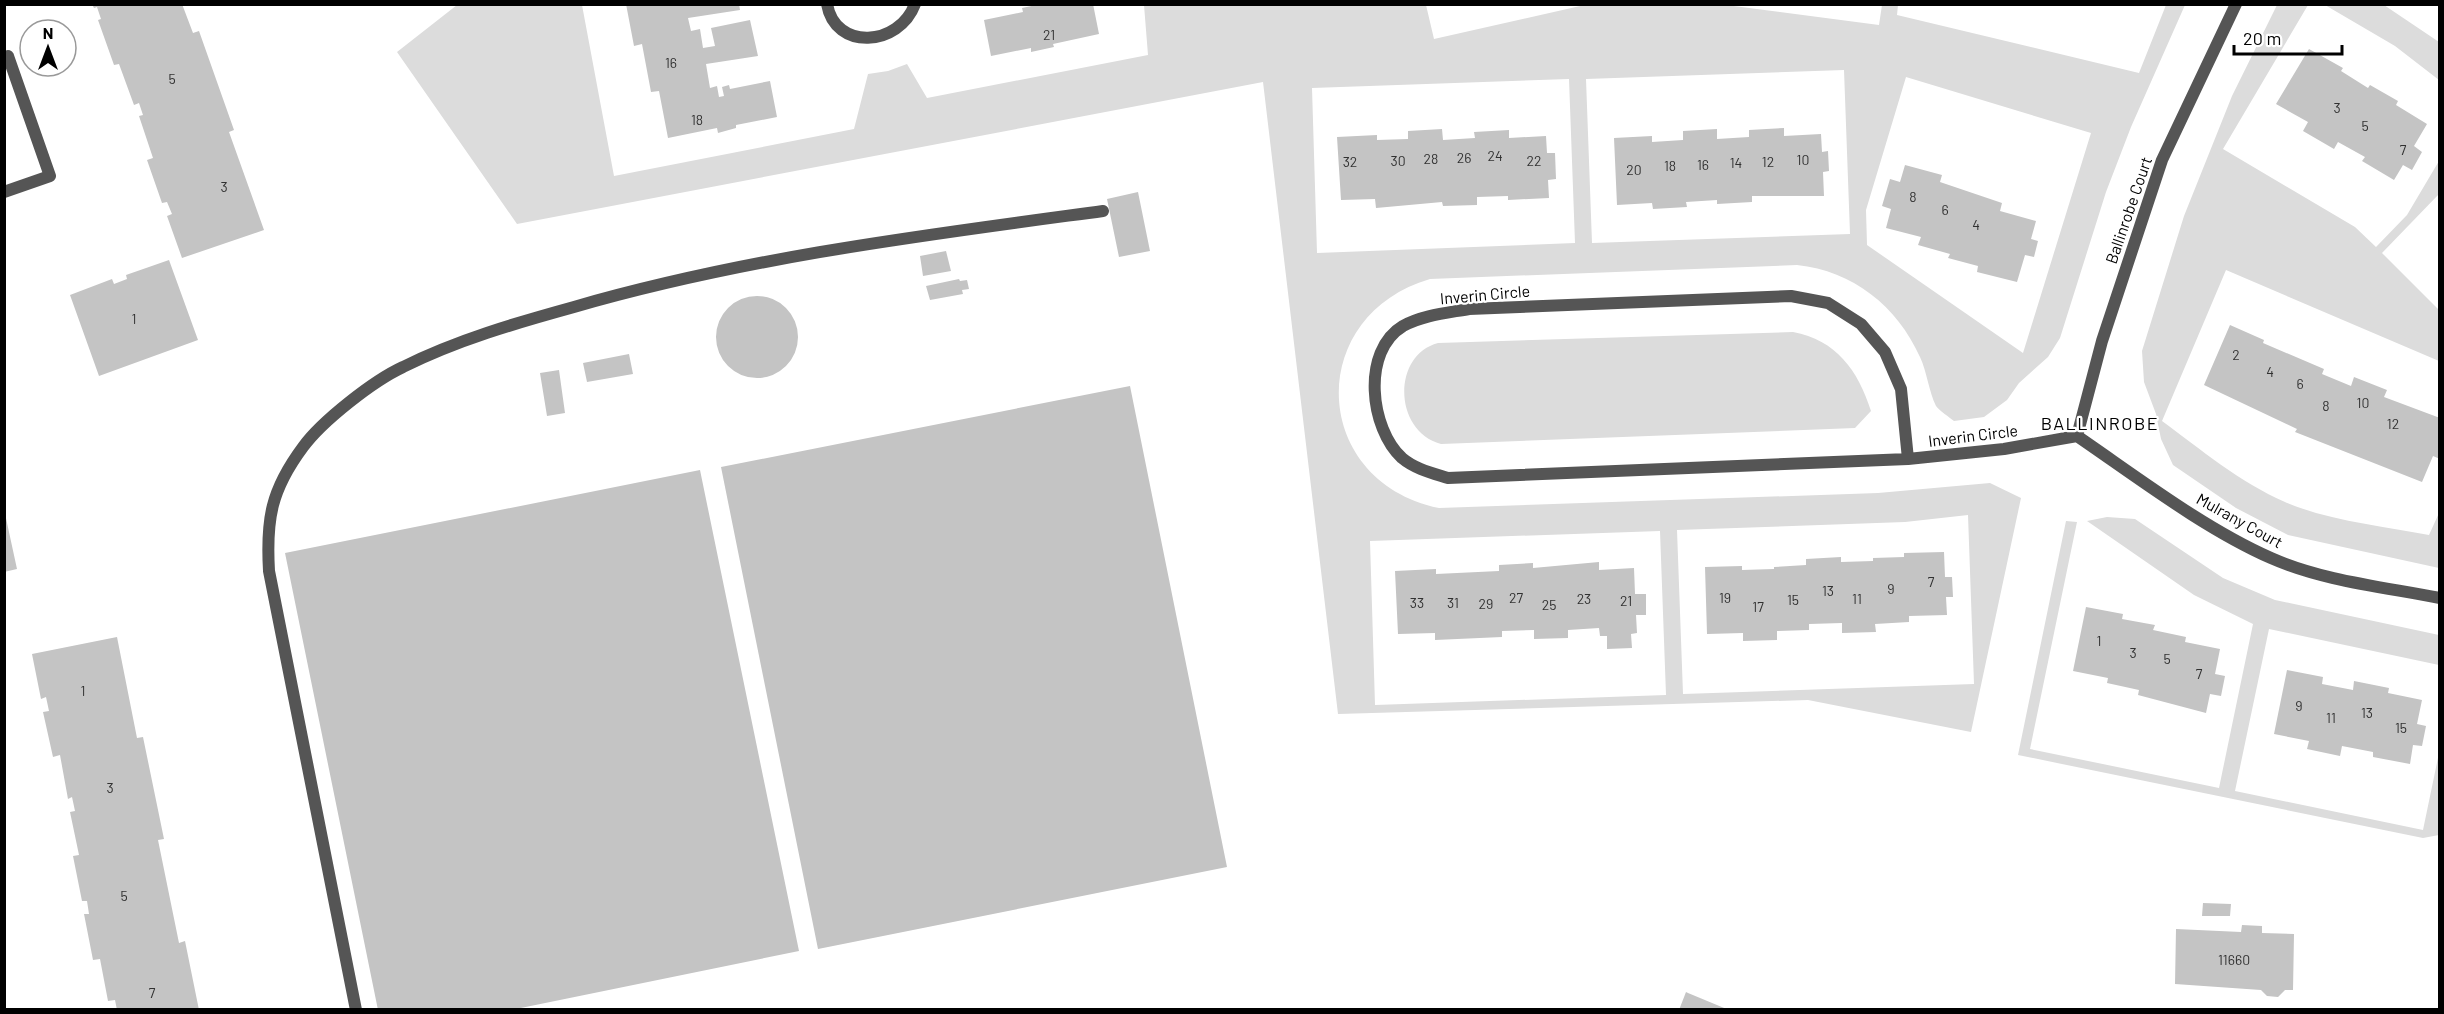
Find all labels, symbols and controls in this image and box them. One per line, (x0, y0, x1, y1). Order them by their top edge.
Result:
north arrow (18, 18, 78, 78)
scale bar (2234, 18, 2342, 56)
text: N (43, 23, 53, 42)
house number: 21 (1043, 26, 1055, 43)
text: 20 m (2243, 27, 2281, 49)
house number: 16 (665, 54, 677, 71)
house number: 5 (168, 70, 176, 87)
house number: 3 (2333, 99, 2341, 116)
house number: 18 (691, 111, 703, 128)
house number: 5 (2361, 117, 2369, 134)
house number: 7 (2400, 141, 2407, 158)
house number: 24 (1487, 147, 1503, 164)
house number: 26 (1457, 149, 1471, 166)
house number: 28 (1424, 150, 1438, 167)
house number: 10 (1797, 151, 1809, 168)
house number: 30 (1390, 152, 1406, 169)
house number: 22 (1526, 152, 1542, 169)
house number: 32 (1343, 153, 1357, 170)
house number: 12 (1762, 153, 1774, 170)
house number: 14 (1730, 154, 1742, 171)
street label: Ballinrobe Court (2101, 154, 2155, 266)
house number: 16 (1697, 156, 1709, 173)
house number: 18 (1664, 157, 1676, 174)
house number: 20 (1626, 161, 1642, 178)
house number: 3 (220, 178, 228, 195)
house number: 8 (1909, 188, 1917, 205)
house number: 6 (1941, 201, 1949, 218)
house number: 4 (1972, 216, 1980, 233)
street label: Inverin Circle (1439, 281, 1531, 307)
house number: 1 (132, 310, 136, 327)
house number: 2 (2232, 346, 2240, 363)
house number: 4 (2266, 363, 2274, 380)
house number: 6 (2296, 375, 2304, 392)
house number: 10 (2357, 394, 2369, 411)
house number: 8 (2322, 397, 2330, 414)
district label: BALLINROBE (2041, 412, 2159, 434)
house number: 12 (2387, 415, 2399, 432)
street label: Inverin Circle (1927, 420, 2019, 450)
street label: Mulrany Court (2194, 489, 2286, 551)
house number: 7 (1928, 573, 1935, 590)
house number: 9 (1887, 580, 1895, 597)
house number: 13 (1822, 582, 1834, 599)
house number: 27 (1509, 589, 1523, 606)
house number: 19 (1719, 589, 1731, 606)
house number: 23 (1577, 590, 1591, 607)
house number: 11 (1852, 590, 1862, 607)
house number: 15 (1787, 591, 1799, 608)
house number: 21 (1620, 592, 1632, 609)
house number: 33 (1410, 594, 1424, 611)
house number: 31 (1447, 594, 1459, 611)
house number: 29 (1479, 595, 1493, 612)
house number: 25 (1542, 596, 1556, 613)
house number: 17 (1752, 598, 1764, 615)
house number: 1 (2097, 632, 2101, 649)
house number: 3 (2129, 644, 2137, 661)
house number: 5 (2163, 650, 2171, 667)
house number: 7 (2196, 665, 2203, 682)
house number: 1 (81, 682, 85, 699)
house number: 9 (2295, 697, 2303, 714)
house number: 13 (2361, 704, 2373, 721)
house number: 11 (2326, 709, 2336, 726)
house number: 15 (2395, 719, 2407, 736)
house number: 3 (106, 779, 114, 796)
house number: 5 (120, 887, 128, 904)
house number: 11660 (2218, 951, 2250, 968)
house number: 7 (149, 984, 156, 1001)

